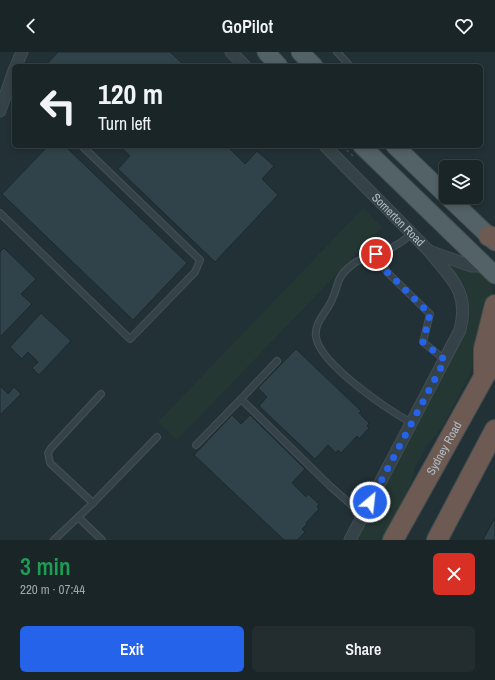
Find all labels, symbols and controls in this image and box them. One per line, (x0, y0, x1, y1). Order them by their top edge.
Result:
text: GoPilot (222, 14, 273, 39)
icon: back (20, 15, 42, 37)
icon: heart (453, 15, 475, 37)
text: 120 m (98, 75, 163, 113)
icon: left (32, 80, 84, 132)
text: Turn left (98, 111, 151, 136)
map controls (439, 160, 483, 204)
button: layers (439, 160, 483, 204)
street label: Somerton Road (368, 190, 428, 250)
pin (359, 237, 393, 271)
icon: arrive (365, 243, 387, 265)
street label: Sydney Road (423, 419, 466, 478)
position arrow (349, 481, 391, 523)
text: 3 min (20, 550, 71, 582)
button: close (433, 553, 475, 595)
text: 220 m · 07:44 (20, 581, 85, 598)
button: Exit (20, 626, 244, 672)
button: Share (252, 626, 475, 672)

